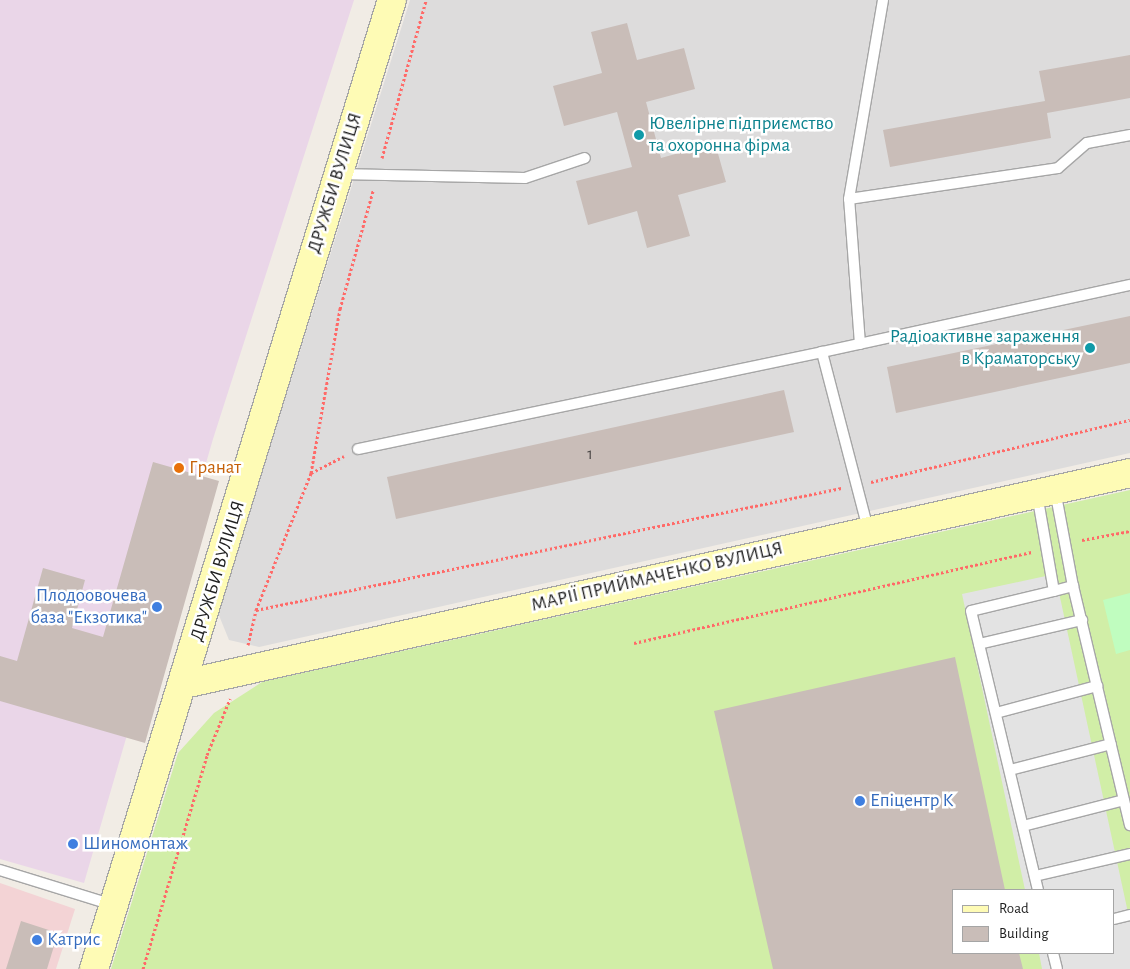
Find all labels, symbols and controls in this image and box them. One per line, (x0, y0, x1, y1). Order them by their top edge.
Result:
street label: ДРУЖБИ ВУЛИЦЯ (303, 110, 367, 256)
place label: Ювелірне підприємство та охоронна фірма (649, 113, 833, 157)
marker: Ювелірне підприємство та охоронна фірма (633, 129, 645, 141)
place label: Радіоактивне зараження в Краматорську (890, 326, 1080, 370)
marker: Радіоактивне зараження в Краматорську (1084, 342, 1096, 354)
house number: 1 (587, 444, 593, 464)
place label: Гранат (189, 457, 241, 479)
marker: Гранат (173, 462, 185, 474)
street label: ДРУЖБИ ВУЛИЦЯ (186, 498, 250, 644)
street label: МАРІЇ ПРИЙМАЧЕНКО ВУЛИЦЯ (529, 537, 785, 617)
place label: Плодоовочева база "Екзотика" (30, 585, 147, 629)
marker: Плодоовочева база "Екзотика" (151, 601, 163, 613)
place label: Епіцентр К (870, 790, 954, 812)
marker: Епіцентр К (854, 795, 866, 807)
place label: Шиномонтаж (83, 833, 188, 855)
marker: Шиномонтаж (67, 838, 79, 850)
legend (952, 889, 1115, 954)
text: Road (999, 901, 1029, 916)
text: Building (999, 926, 1049, 941)
place label: Катрис (47, 929, 100, 951)
marker: Катрис (31, 934, 43, 946)

